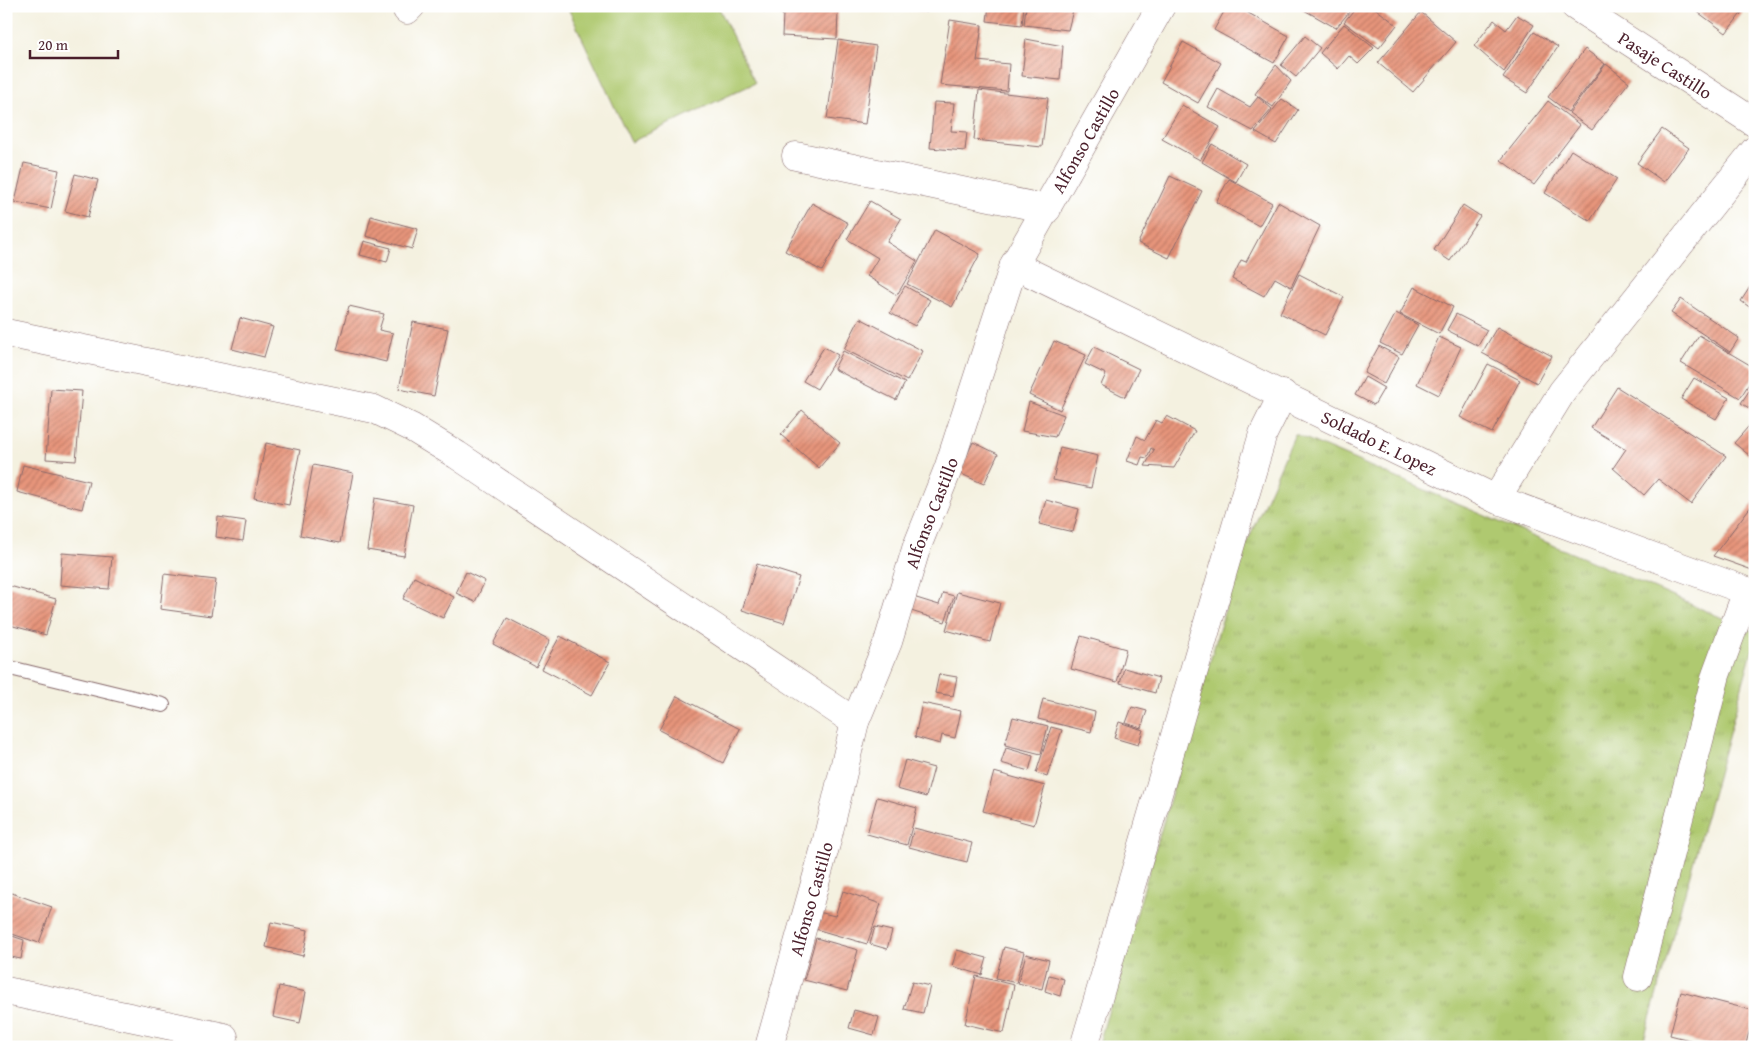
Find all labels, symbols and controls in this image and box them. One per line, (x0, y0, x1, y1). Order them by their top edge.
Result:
street label: Pasaje Castillo (1613, 24, 1718, 105)
scale bar (30, 28, 118, 60)
text: 20 m (38, 34, 69, 55)
street label: Alfonso Castillo (1044, 82, 1126, 198)
street label: Soldado E. Lopez (1317, 403, 1442, 482)
street label: Alfonso Castillo (897, 454, 964, 572)
street label: Alfonso Castillo (782, 838, 840, 959)

